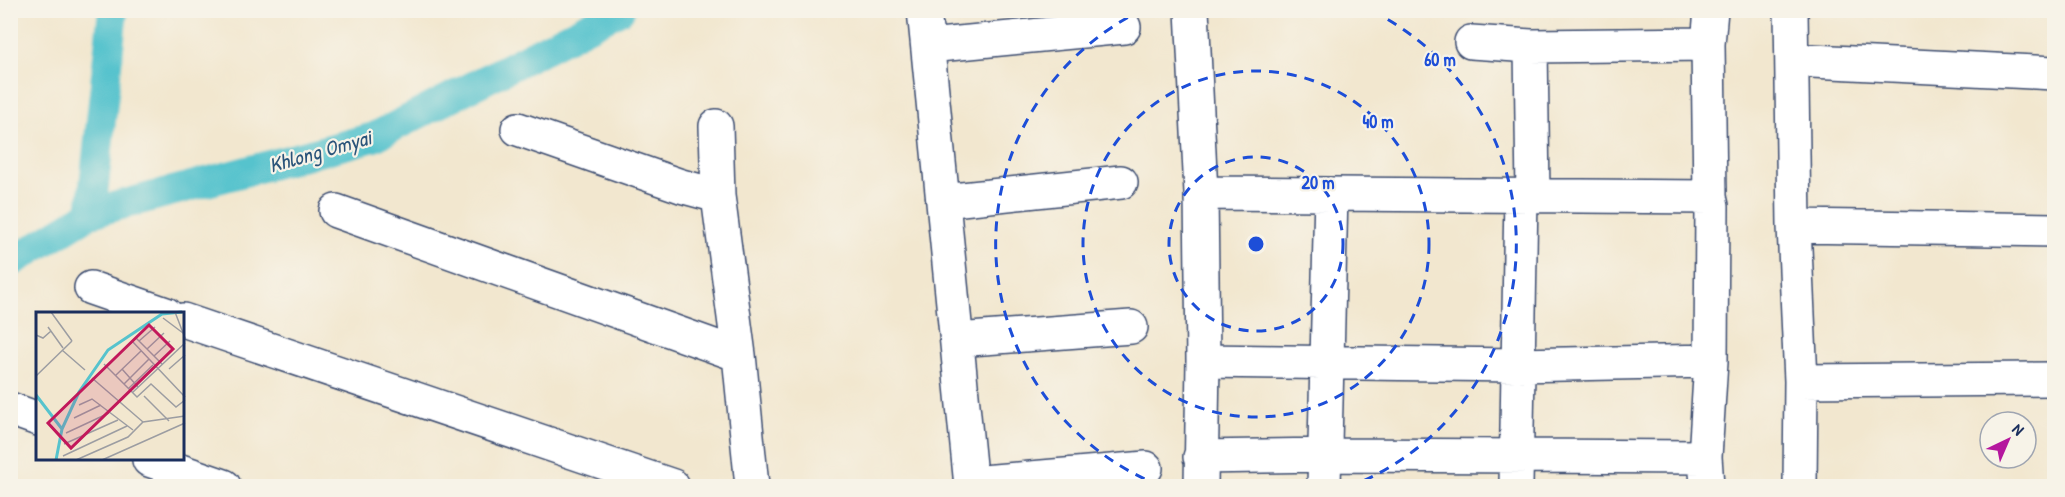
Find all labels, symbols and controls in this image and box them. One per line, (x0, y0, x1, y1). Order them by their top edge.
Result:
text: 60 m (1424, 47, 1456, 72)
text: 40 m (1362, 109, 1394, 134)
water label: Khlong Omyai (265, 122, 377, 179)
text: 20 m (1302, 170, 1334, 195)
centre of rings (1246, 234, 1266, 254)
inset map (36, 312, 184, 461)
north arrow (1978, 410, 2038, 470)
text: N (2008, 418, 2029, 440)

